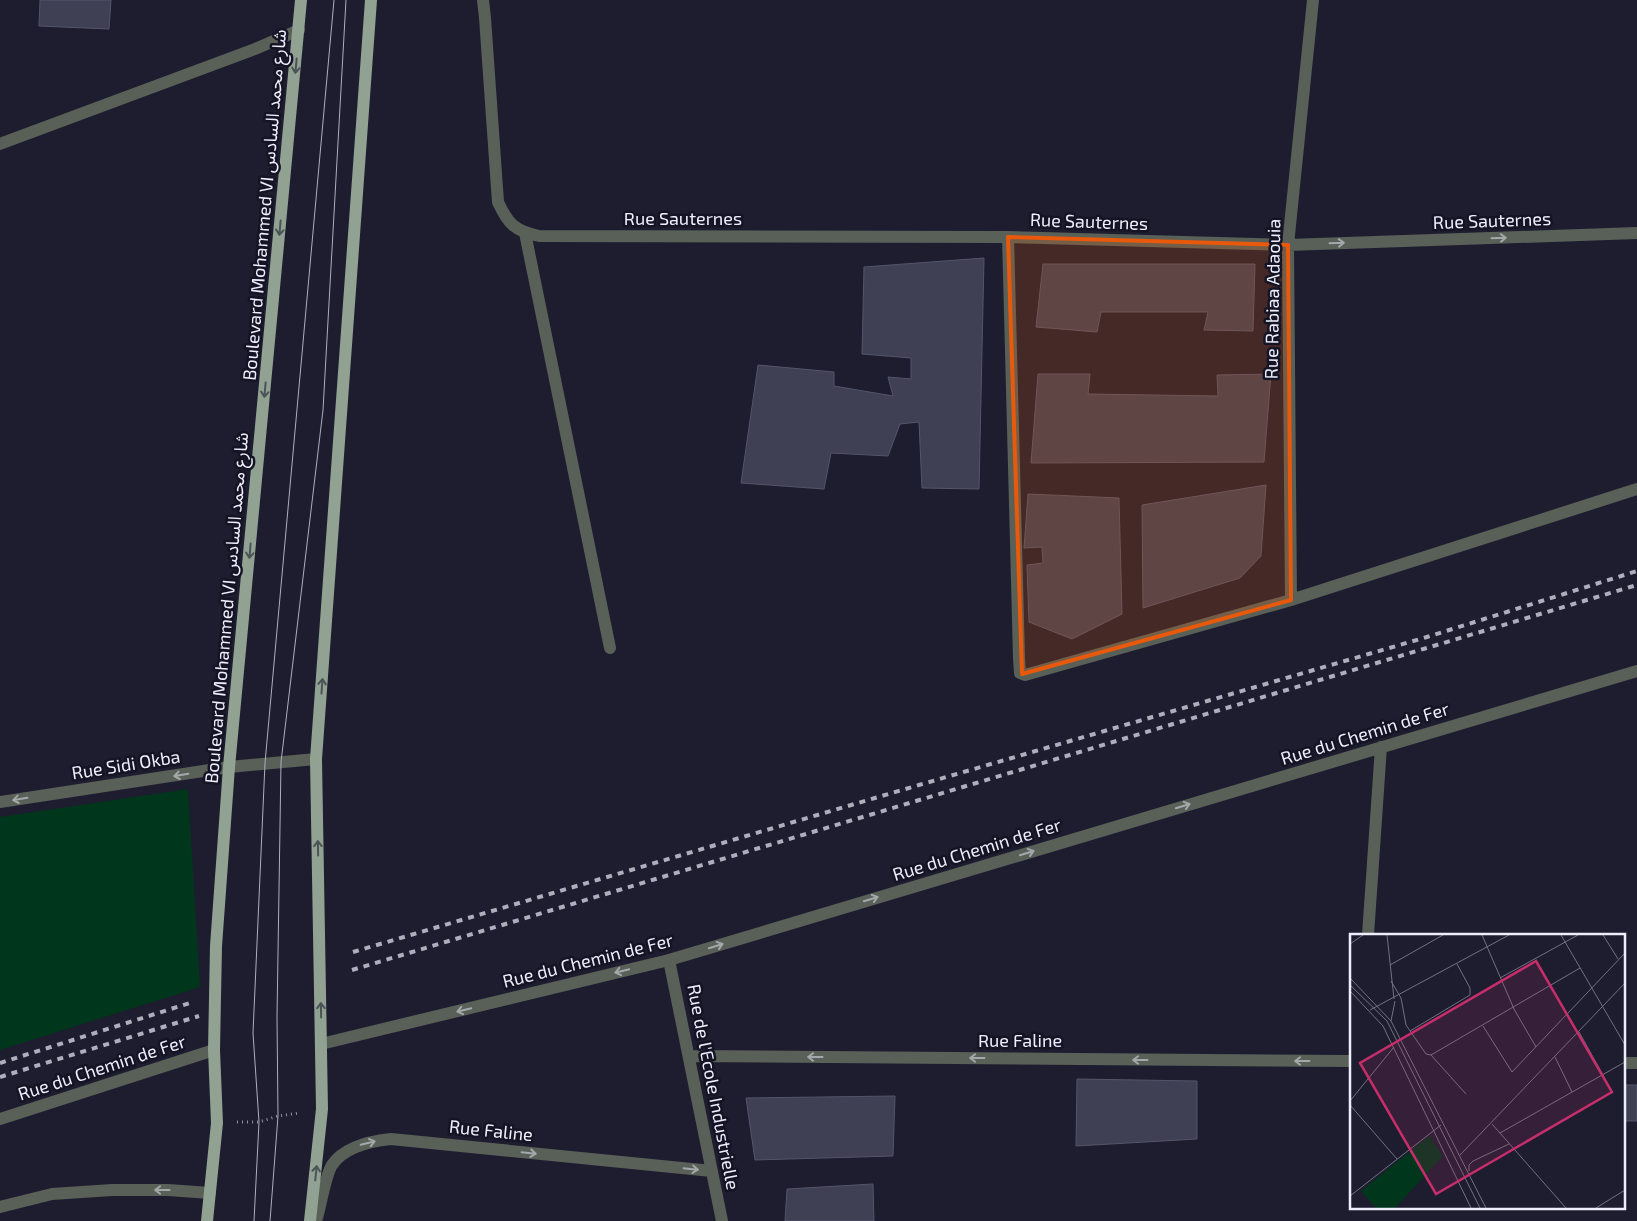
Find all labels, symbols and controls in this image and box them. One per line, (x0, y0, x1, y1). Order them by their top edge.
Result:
street label: Boulevard Mohammed VI شارع محمد السادس (238, 28, 294, 382)
one-way arrow (291, 58, 301, 74)
street label: Rue Sauternes (624, 207, 742, 229)
street label: Rue Sauternes (1432, 207, 1551, 233)
street label: Rue Sauternes (1030, 208, 1149, 234)
street label: Rue Rabiaa Adaouia (1260, 219, 1284, 379)
one-way arrow (276, 220, 285, 236)
one-way arrow (1491, 233, 1507, 243)
one-way arrow (1329, 239, 1345, 248)
one-way arrow (260, 381, 270, 397)
street label: Boulevard Mohammed VI شارع محمد السادس (200, 431, 256, 785)
one-way arrow (245, 543, 255, 559)
one-way arrow (317, 678, 326, 694)
street label: Rue du Chemin de Fer (1278, 697, 1452, 769)
street label: Rue Sidi Okba (70, 745, 182, 783)
one-way arrow (173, 770, 189, 780)
one-way arrow (13, 794, 29, 804)
one-way arrow (1174, 801, 1190, 811)
street label: Rue du Chemin de Fer (890, 813, 1064, 885)
one-way arrow (313, 840, 323, 856)
one-way arrow (1019, 847, 1035, 857)
one-way arrow (863, 894, 879, 904)
street label: Rue du Chemin de Fer (500, 928, 675, 992)
inset map (1350, 934, 1624, 1208)
one-way arrow (707, 940, 723, 950)
one-way arrow (614, 967, 630, 976)
street label: Rue de l'Ecole Industrielle (683, 982, 745, 1192)
one-way arrow (316, 1003, 326, 1019)
one-way arrow (456, 1005, 472, 1015)
street label: Rue Faline (978, 1029, 1062, 1051)
street label: Rue du Chemin de Fer (15, 1030, 188, 1105)
one-way arrow (807, 1052, 823, 1062)
one-way arrow (969, 1053, 986, 1063)
one-way arrow (1132, 1055, 1148, 1065)
one-way arrow (1294, 1056, 1310, 1066)
street label: Rue Faline (448, 1115, 534, 1145)
one-way arrow (359, 1138, 375, 1147)
one-way arrow (521, 1148, 537, 1158)
one-way arrow (683, 1164, 699, 1174)
one-way arrow (311, 1165, 320, 1181)
one-way arrow (154, 1185, 170, 1195)

